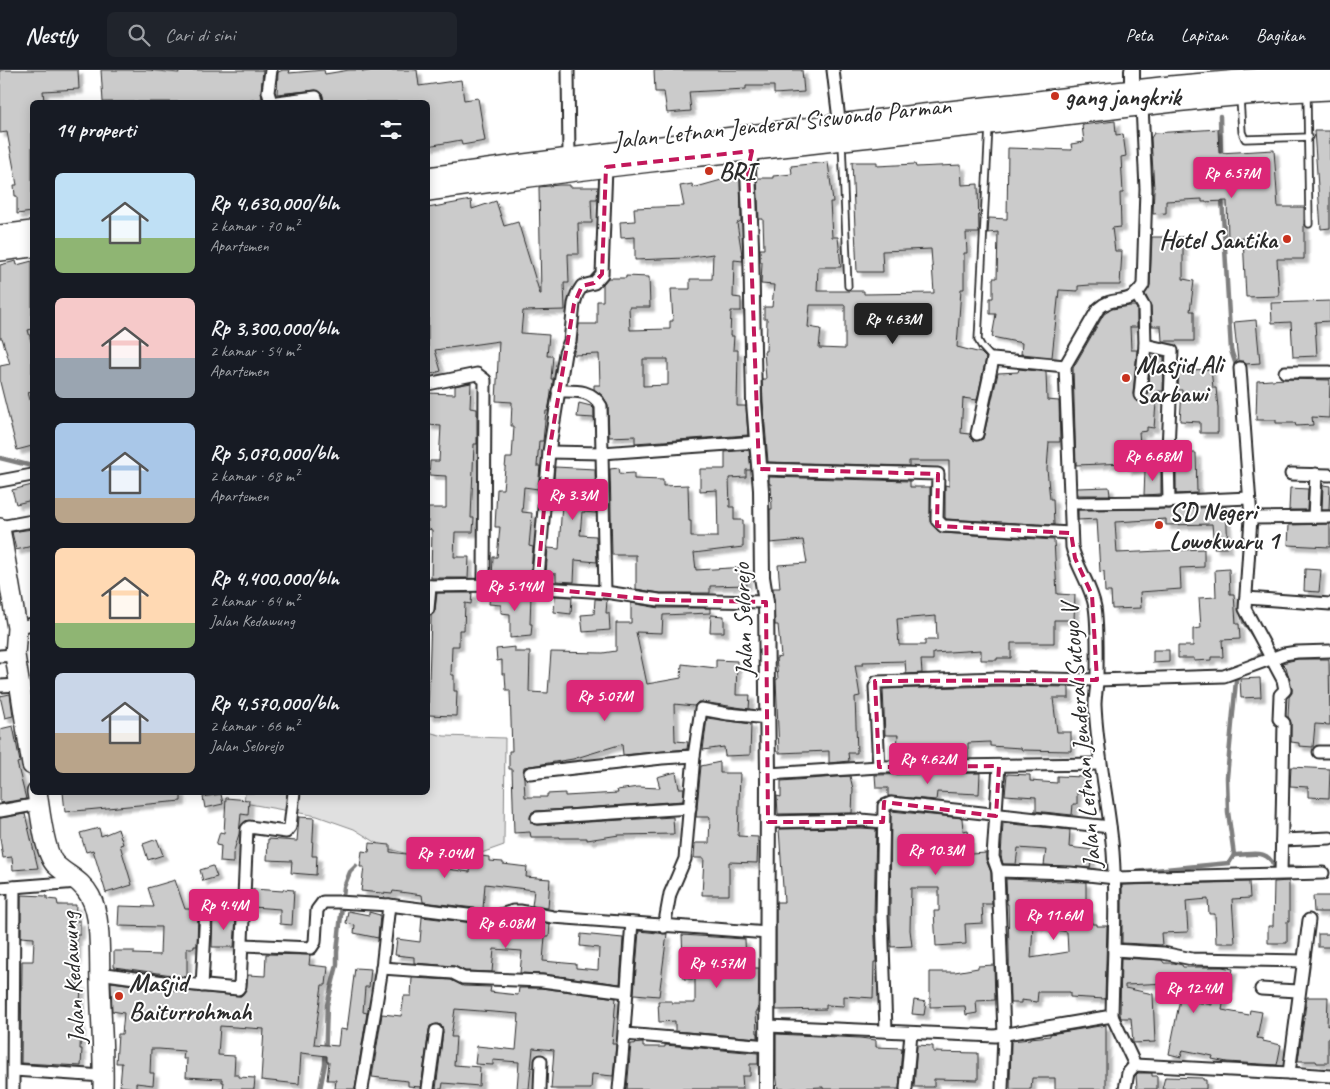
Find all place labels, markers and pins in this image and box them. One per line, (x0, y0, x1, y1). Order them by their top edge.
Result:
place label: gang jangkrik (1065, 81, 1183, 113)
marker: gang jangkrik (1049, 90, 1061, 102)
place label: BRI (719, 156, 761, 188)
pin: Rp 6.57M (1180, 156, 1284, 199)
marker: BRI (703, 165, 715, 177)
place label: Hotel Santika (1159, 224, 1279, 256)
marker: Hotel Santika (1281, 233, 1293, 245)
pin: Rp 4.63M (841, 302, 945, 345)
place label: Masjid Ali Sarbawi (1136, 349, 1226, 410)
marker: Masjid Ali Sarbawi (1120, 372, 1132, 384)
pin: Rp 6.68M (1101, 440, 1205, 482)
pin: Rp 3.3M (527, 478, 619, 521)
place label: SD Negeri Lowokwaru 1 (1169, 496, 1281, 557)
marker: SD Negeri Lowokwaru 1 (1153, 519, 1165, 531)
pin: Rp 5.14M (463, 570, 567, 612)
pin: Rp 5.07M (553, 680, 657, 722)
pin: Rp 4.62M (876, 742, 980, 785)
pin: Rp 10.3M (884, 834, 988, 876)
pin: Rp 7.04M (393, 836, 497, 879)
pin: Rp 4.4M (178, 888, 270, 931)
pin: Rp 11.6M (1002, 898, 1106, 941)
pin: Rp 6.08M (454, 906, 558, 949)
pin: Rp 4.57M (665, 946, 769, 989)
place label: Masjid Baiturrohmah (129, 967, 252, 1028)
pin: Rp 12.4M (1142, 972, 1246, 1014)
marker: Masjid Baiturrohmah (113, 990, 125, 1002)

